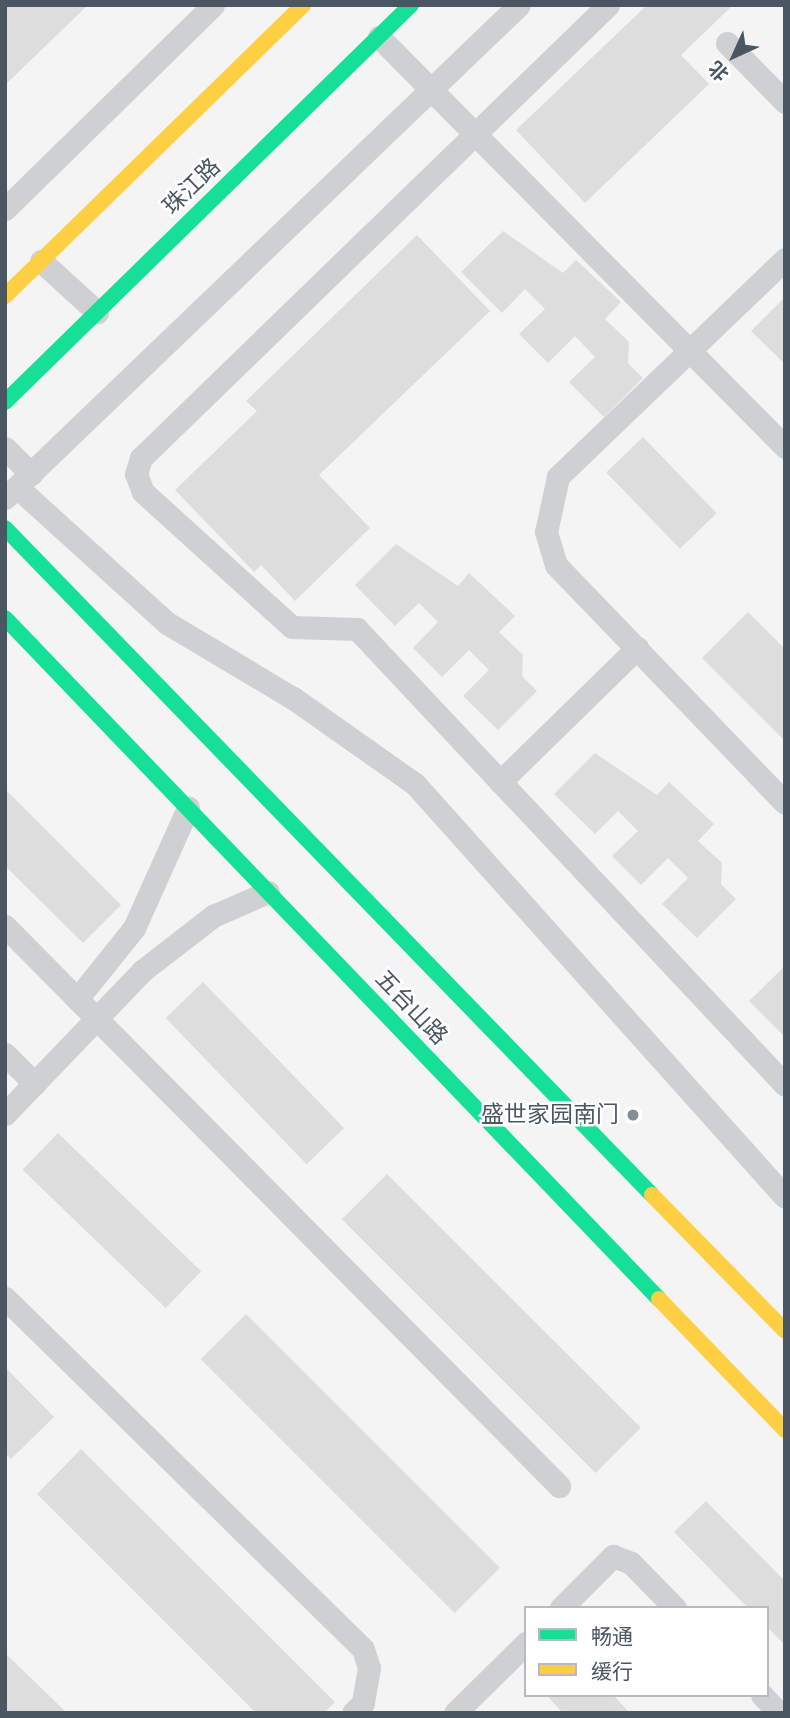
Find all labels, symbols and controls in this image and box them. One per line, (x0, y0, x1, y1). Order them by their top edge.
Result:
north arrow (699, 21, 769, 91)
text: 北 (705, 56, 734, 85)
street label: 珠江路 (158, 153, 226, 221)
street label: 五台山路 (369, 965, 453, 1051)
place label: 盛世家园南门 (481, 1101, 619, 1129)
marker: 盛世家园南门 (625, 1107, 641, 1123)
legend (524, 1606, 769, 1697)
text: 畅通 (591, 1625, 633, 1649)
text: 缓行 (591, 1660, 633, 1684)

